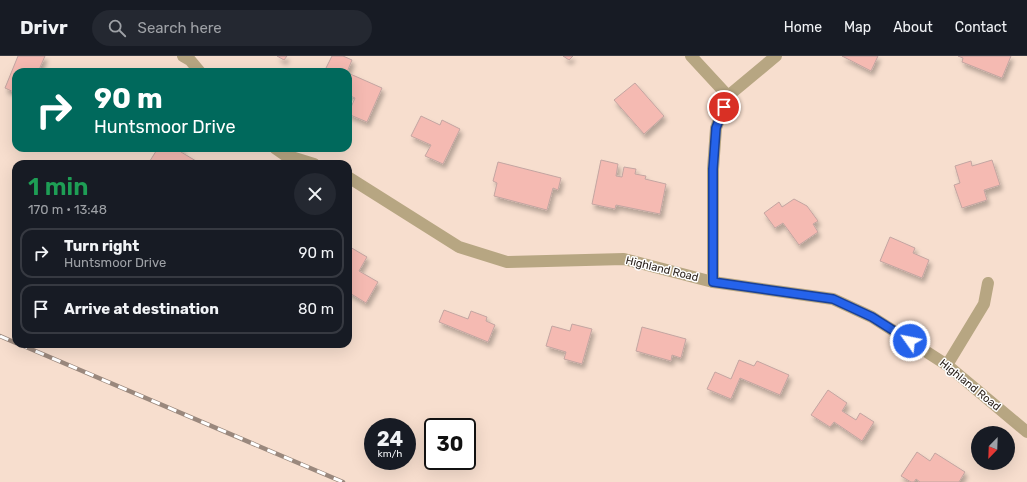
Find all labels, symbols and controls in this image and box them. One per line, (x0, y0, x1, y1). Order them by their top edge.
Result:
search box (92, 10, 372, 46)
text: Drivr (20, 16, 68, 39)
icon: search (106, 17, 128, 39)
text: Search here (138, 19, 222, 37)
text: Home (784, 19, 822, 36)
text: Map (844, 19, 871, 36)
text: About (893, 19, 933, 36)
text: Contact (955, 19, 1007, 36)
text: 90 m (94, 82, 163, 115)
icon: right (28, 84, 80, 136)
pin (707, 90, 741, 124)
icon: arrive (713, 96, 735, 118)
text: Huntsmoor Drive (94, 116, 236, 138)
text: 1 min (28, 173, 88, 201)
button: close (294, 173, 336, 215)
text: 170 m · 13:48 (28, 202, 107, 217)
text: Turn right (64, 237, 139, 255)
icon: right (30, 242, 52, 264)
text: 90 m (299, 244, 334, 262)
street label: Highland Road (624, 254, 700, 284)
text: Huntsmoor Drive (64, 255, 166, 270)
icon: arrive (30, 298, 52, 320)
text: Arrive at destination (64, 300, 219, 318)
text: 80 m (298, 300, 334, 318)
position arrow (889, 320, 931, 362)
street label: Highland Road (937, 357, 1003, 413)
speed limit sign: 30 (424, 418, 476, 470)
north arrow (971, 426, 1015, 470)
map controls (971, 426, 1015, 470)
text: 24 (377, 427, 403, 451)
text: km/h (378, 448, 402, 460)

